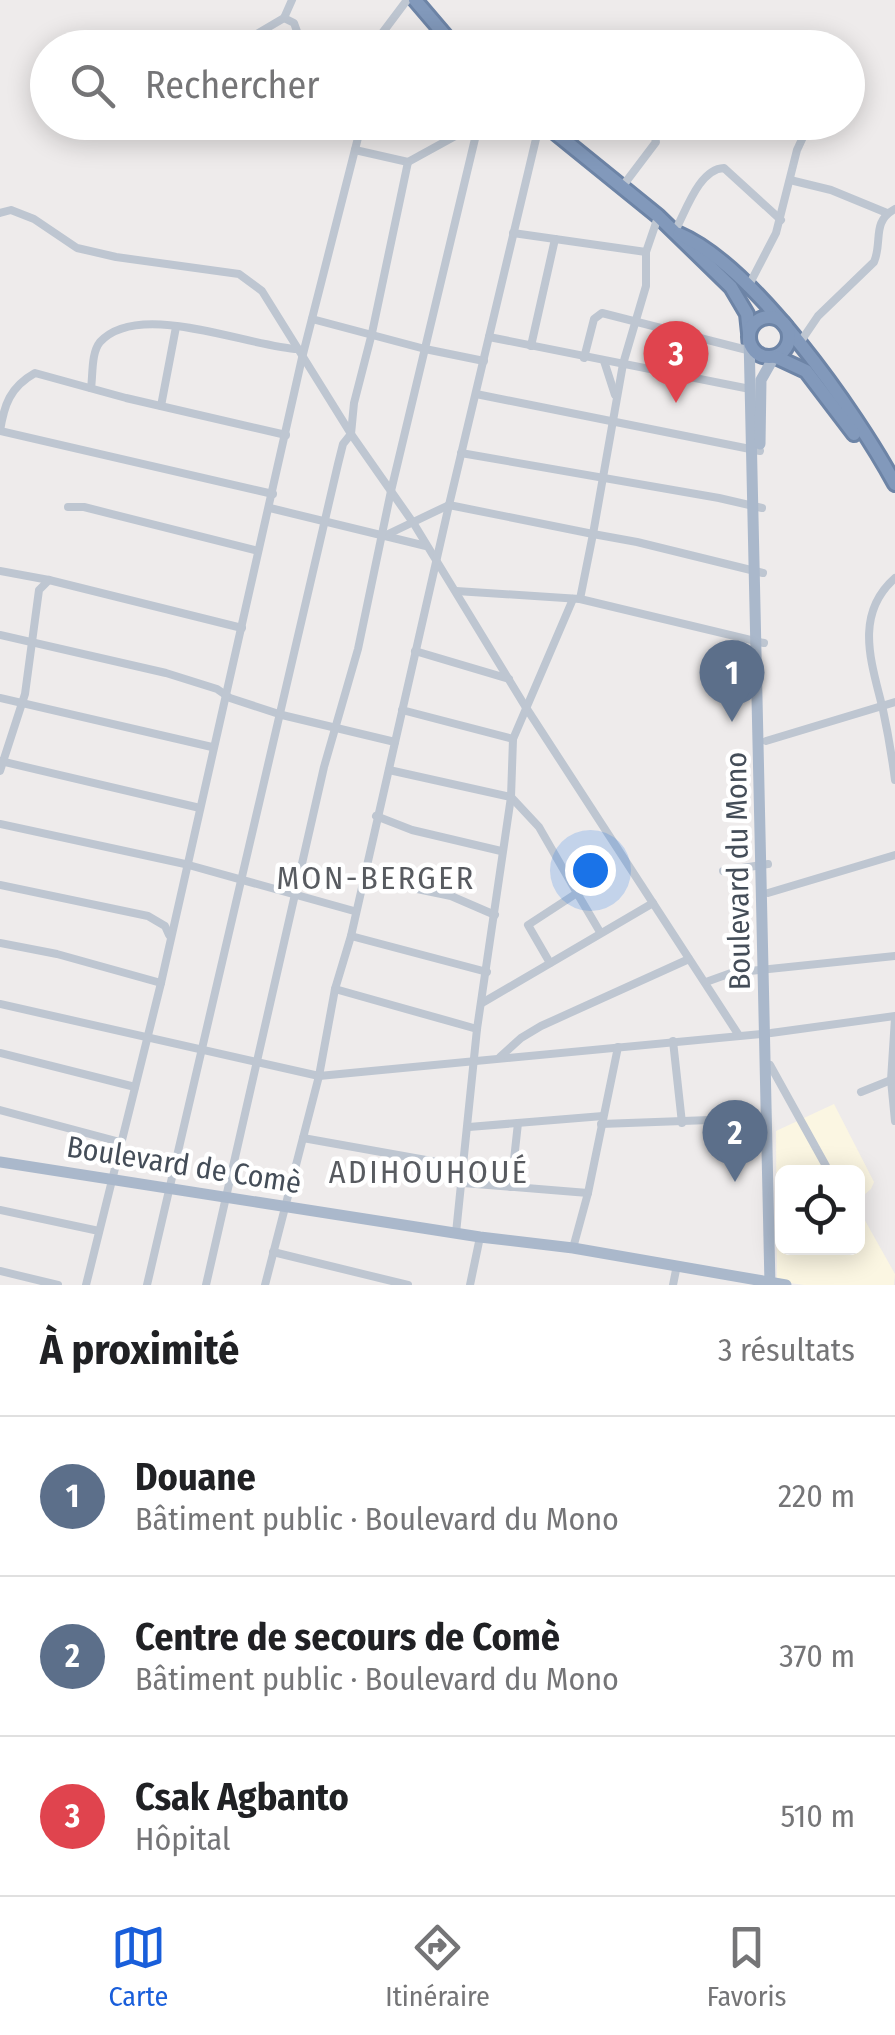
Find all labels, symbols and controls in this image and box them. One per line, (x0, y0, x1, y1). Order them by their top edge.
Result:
search box (30, 30, 865, 140)
icon: search (65, 58, 120, 113)
text: Rechercher (145, 62, 320, 108)
pin: 3 (644, 320, 708, 403)
pin: 1 (700, 640, 764, 722)
street label: Boulevard du Mono (718, 752, 758, 990)
your location (565, 845, 616, 896)
district label: MON-BERGER (276, 859, 476, 897)
pin: 2 (702, 1100, 768, 1182)
street label: Boulevard de Comè (64, 1129, 304, 1201)
district label: ADIHOUHOUÉ (329, 1153, 529, 1191)
map controls (775, 1165, 865, 1255)
button: locate (775, 1165, 865, 1255)
text: À proximité (40, 1325, 239, 1375)
text: 3 résultats (718, 1331, 855, 1369)
text: Douane (135, 1454, 256, 1500)
text: 1 (66, 1477, 79, 1515)
text: 220 m (778, 1477, 855, 1515)
text: Bâtiment public · Boulevard du Mono (135, 1500, 619, 1538)
text: Centre de secours de Comè (135, 1614, 560, 1660)
text: 2 (65, 1637, 80, 1675)
text: 370 m (779, 1637, 855, 1675)
text: Bâtiment public · Boulevard du Mono (135, 1660, 619, 1698)
text: Csak Agbanto (135, 1774, 349, 1820)
text: 3 (65, 1797, 80, 1835)
text: 510 m (781, 1797, 855, 1835)
text: Hôpital (135, 1820, 230, 1858)
tab: Carte (108, 1920, 168, 2013)
tab: Itinéraire (385, 1920, 490, 2013)
tab: Favoris (707, 1920, 787, 2013)

